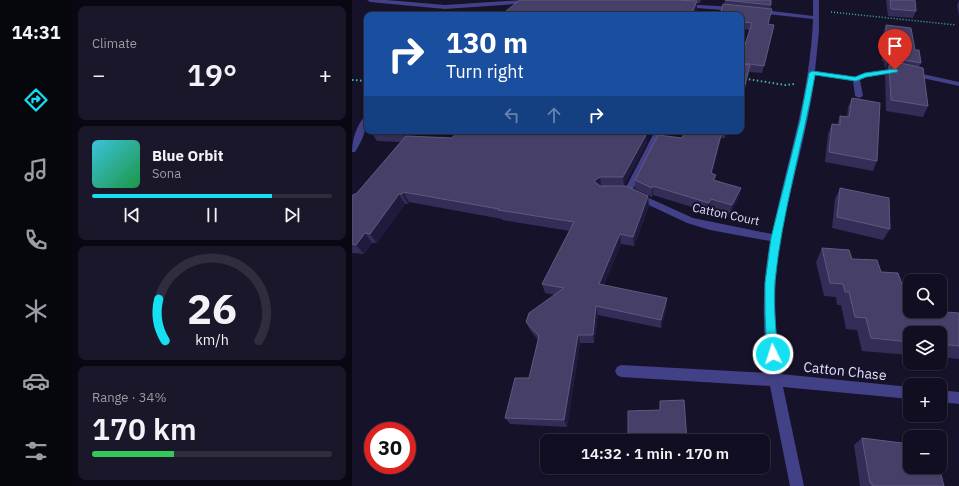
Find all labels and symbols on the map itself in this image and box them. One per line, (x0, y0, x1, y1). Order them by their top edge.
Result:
pin (878, 29, 912, 70)
street label: Catton Court (691, 200, 761, 228)
position arrow (752, 333, 794, 375)
street label: Catton Chase (803, 358, 888, 384)
speed limit sign: 30 (364, 422, 416, 474)

